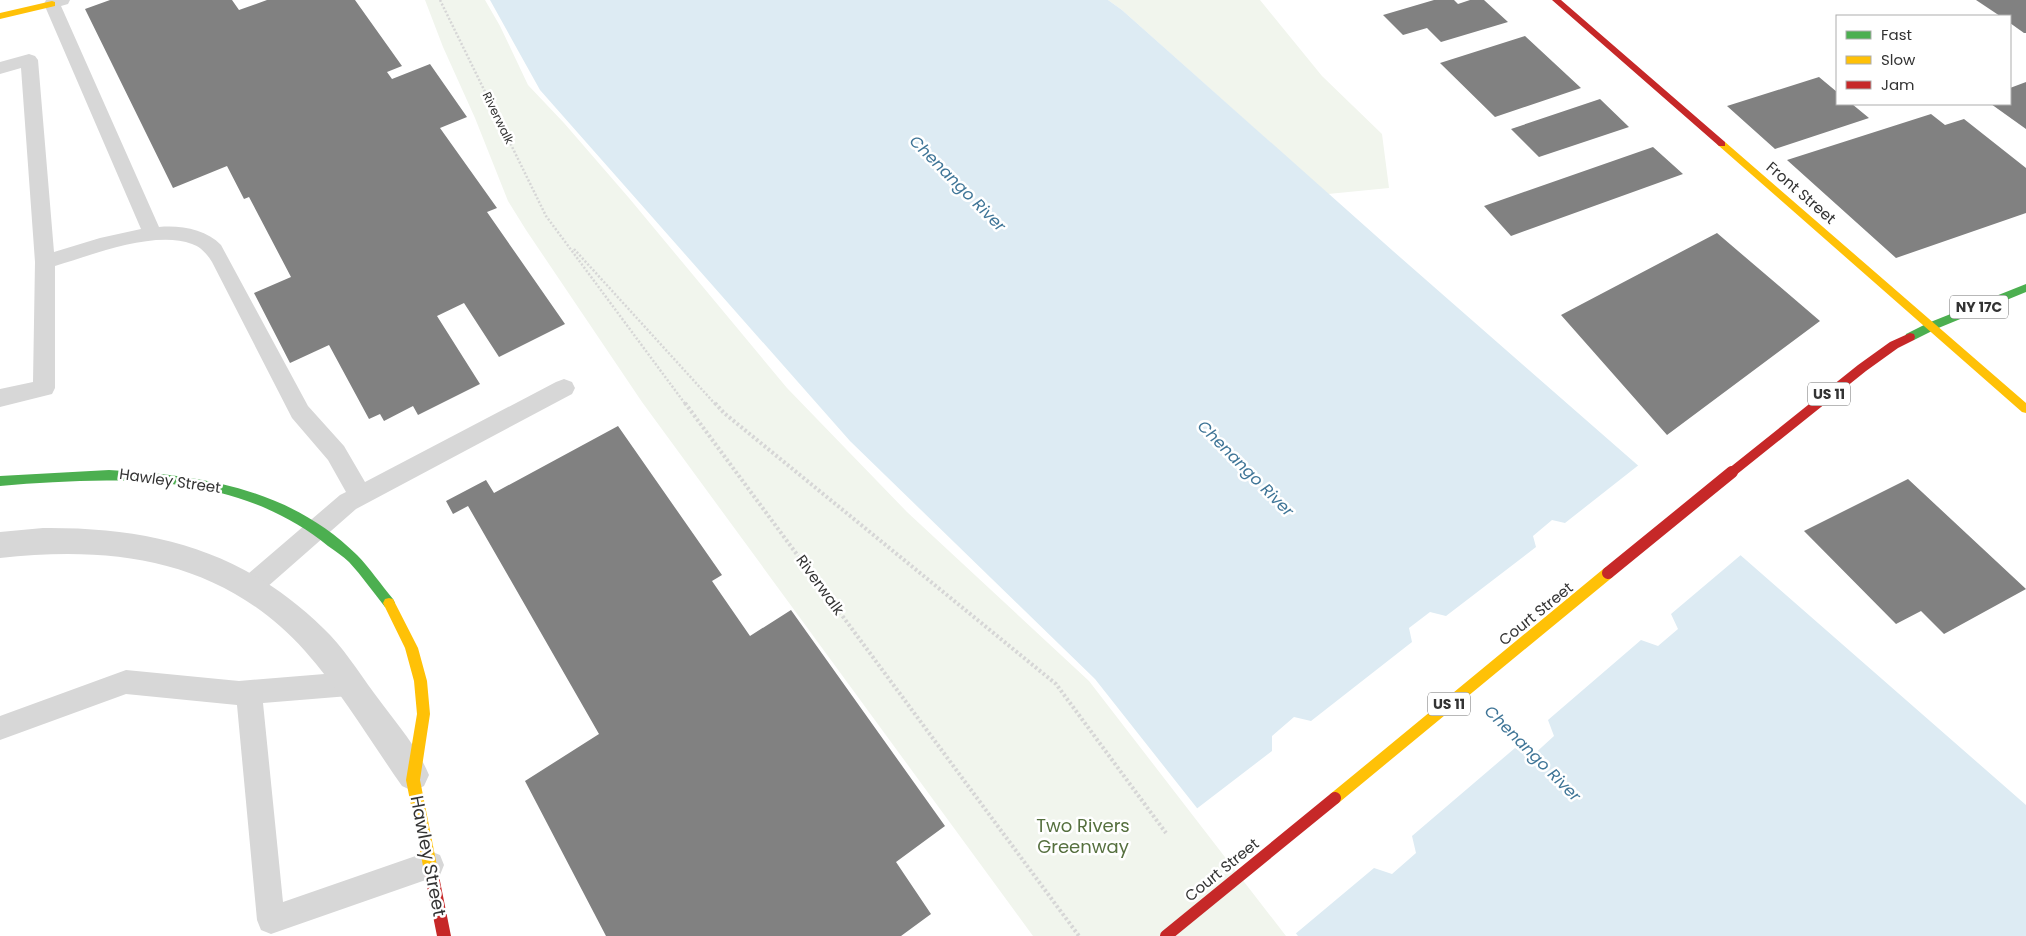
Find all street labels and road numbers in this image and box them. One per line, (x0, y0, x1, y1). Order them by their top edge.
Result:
street label: Riverwalk (479, 89, 519, 147)
street label: Front Street (1762, 157, 1841, 229)
road number: NY 17C (1950, 296, 2008, 318)
road number: US 11 (1808, 382, 1850, 406)
street label: Hawley Street (118, 463, 222, 498)
street label: Riverwalk (791, 550, 850, 619)
street label: Court Street (1494, 577, 1577, 650)
road number: US 11 (1428, 692, 1470, 716)
street label: Hawley Street (405, 793, 452, 918)
street label: Court Street (1180, 833, 1263, 906)

